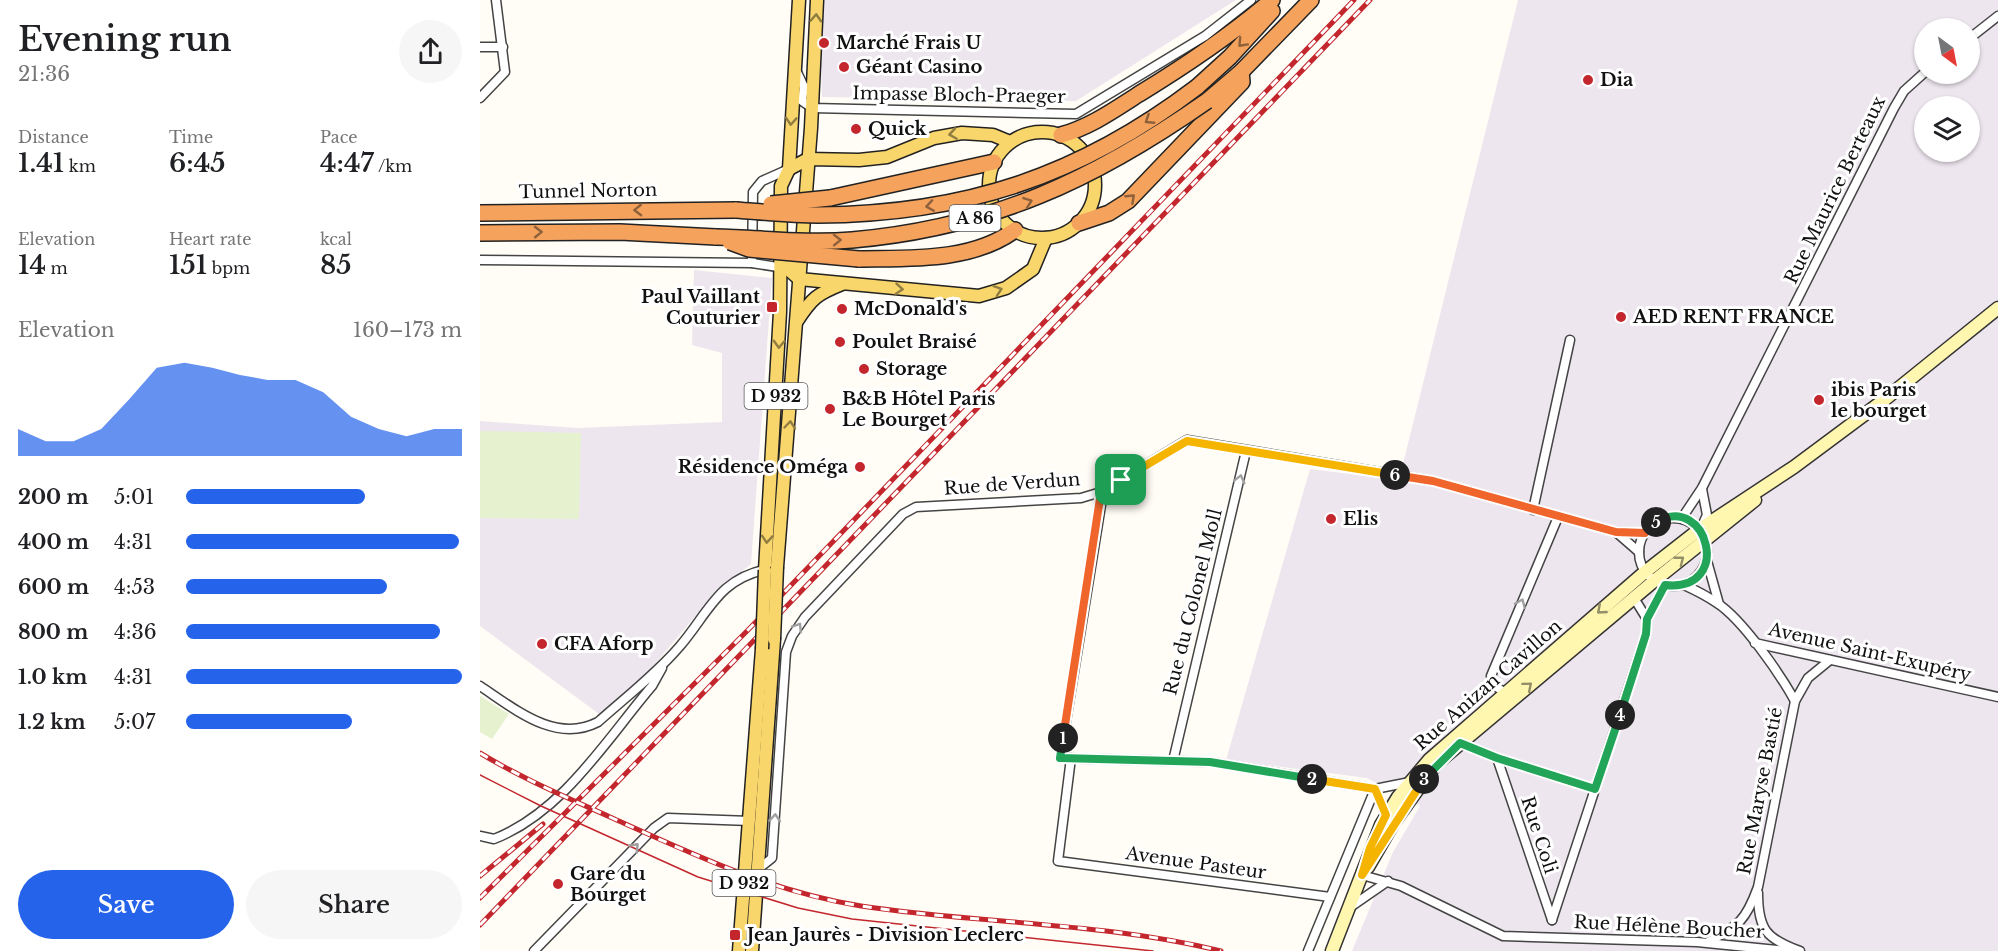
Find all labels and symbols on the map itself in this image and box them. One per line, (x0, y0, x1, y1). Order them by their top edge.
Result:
one-way arrow (809, 14, 822, 23)
north arrow (1914, 18, 1980, 84)
place label: Marché Frais U (836, 32, 981, 54)
marker: Marché Frais U (817, 36, 831, 50)
one-way arrow (1239, 36, 1250, 47)
place label: Géant Casino (856, 56, 982, 78)
marker: Géant Casino (837, 60, 851, 74)
place label: Dia (1600, 69, 1634, 91)
marker: Dia (1581, 73, 1595, 87)
street label: Impasse Bloch-Praeger (852, 82, 1066, 108)
street label: Rue Maurice Berteaux (1780, 93, 1890, 287)
one-way arrow (1145, 113, 1155, 125)
one-way arrow (785, 117, 798, 126)
place label: Quick (868, 118, 927, 140)
marker: Quick (849, 122, 863, 136)
one-way arrow (949, 128, 958, 140)
street label: Tunnel Norton (519, 179, 657, 203)
one-way arrow (1123, 194, 1134, 205)
one-way arrow (1022, 196, 1033, 209)
one-way arrow (925, 200, 935, 212)
one-way arrow (634, 204, 643, 216)
road number: A 86 (950, 205, 1000, 231)
one-way arrow (534, 226, 543, 238)
one-way arrow (833, 234, 842, 246)
one-way arrow (895, 282, 904, 295)
one-way arrow (993, 285, 1003, 298)
place label: Paul Vaillant Couturier (641, 286, 760, 329)
place label: McDonald's (854, 298, 967, 320)
marker: Paul Vaillant Couturier (765, 300, 779, 314)
marker: McDonald's (835, 302, 849, 316)
place label: AED RENT FRANCE (1632, 306, 1834, 328)
marker: AED RENT FRANCE (1614, 310, 1628, 324)
place label: Poulet Braisé (852, 331, 977, 353)
marker: Poulet Braisé (833, 335, 847, 349)
one-way arrow (772, 340, 785, 349)
place label: Storage (876, 358, 947, 380)
marker: Storage (857, 362, 871, 376)
place label: ibis Paris le bourget (1831, 379, 1927, 422)
road number: D 932 (744, 383, 808, 409)
place label: B&B Hôtel Paris Le Bourget (842, 388, 996, 431)
marker: ibis Paris le bourget (1812, 393, 1826, 407)
marker: B&B Hôtel Paris Le Bourget (823, 402, 837, 416)
one-way arrow (783, 421, 796, 430)
pin (1095, 454, 1146, 505)
place label: Résidence Oméga (678, 456, 849, 478)
marker: Résidence Oméga (853, 460, 867, 474)
pin: 6 (1380, 460, 1410, 490)
street label: Rue de Verdun (943, 468, 1081, 500)
one-way arrow (1232, 474, 1245, 484)
street label: Rue du Colonel Moll (1159, 506, 1227, 697)
pin: 5 (1641, 507, 1671, 537)
place label: Elis (1343, 508, 1378, 530)
marker: Elis (1324, 512, 1338, 526)
one-way arrow (761, 535, 774, 544)
one-way arrow (1673, 557, 1684, 568)
one-way arrow (1514, 599, 1526, 610)
one-way arrow (1597, 603, 1608, 614)
street label: Rue Anizan Cavillon (1410, 615, 1566, 755)
street label: Avenue Saint-Exupéry (1765, 618, 1974, 686)
one-way arrow (791, 622, 802, 633)
place label: CFA Aforp (554, 633, 654, 655)
marker: CFA Aforp (535, 637, 549, 651)
one-way arrow (1521, 683, 1532, 694)
pin: 4 (1605, 700, 1635, 730)
street label: Rue Maryse Bastié (1733, 705, 1787, 877)
pin: 1 (1048, 723, 1078, 753)
pin: 2 (1297, 764, 1327, 794)
pin: 3 (1409, 764, 1439, 794)
street label: Rue Coli (1516, 794, 1562, 876)
one-way arrow (768, 814, 781, 823)
street label: Avenue Pasteur (1123, 842, 1268, 884)
one-way arrow (628, 844, 639, 854)
place label: Gare du Bourget (570, 863, 646, 906)
road number: D 932 (712, 870, 776, 896)
marker: Gare du Bourget (551, 877, 565, 891)
street label: Rue Hélène Boucher (1573, 911, 1765, 943)
place label: Jean Jaurès - Division Leclerc (743, 924, 1024, 946)
marker: Jean Jaurès - Division Leclerc (728, 928, 742, 942)

